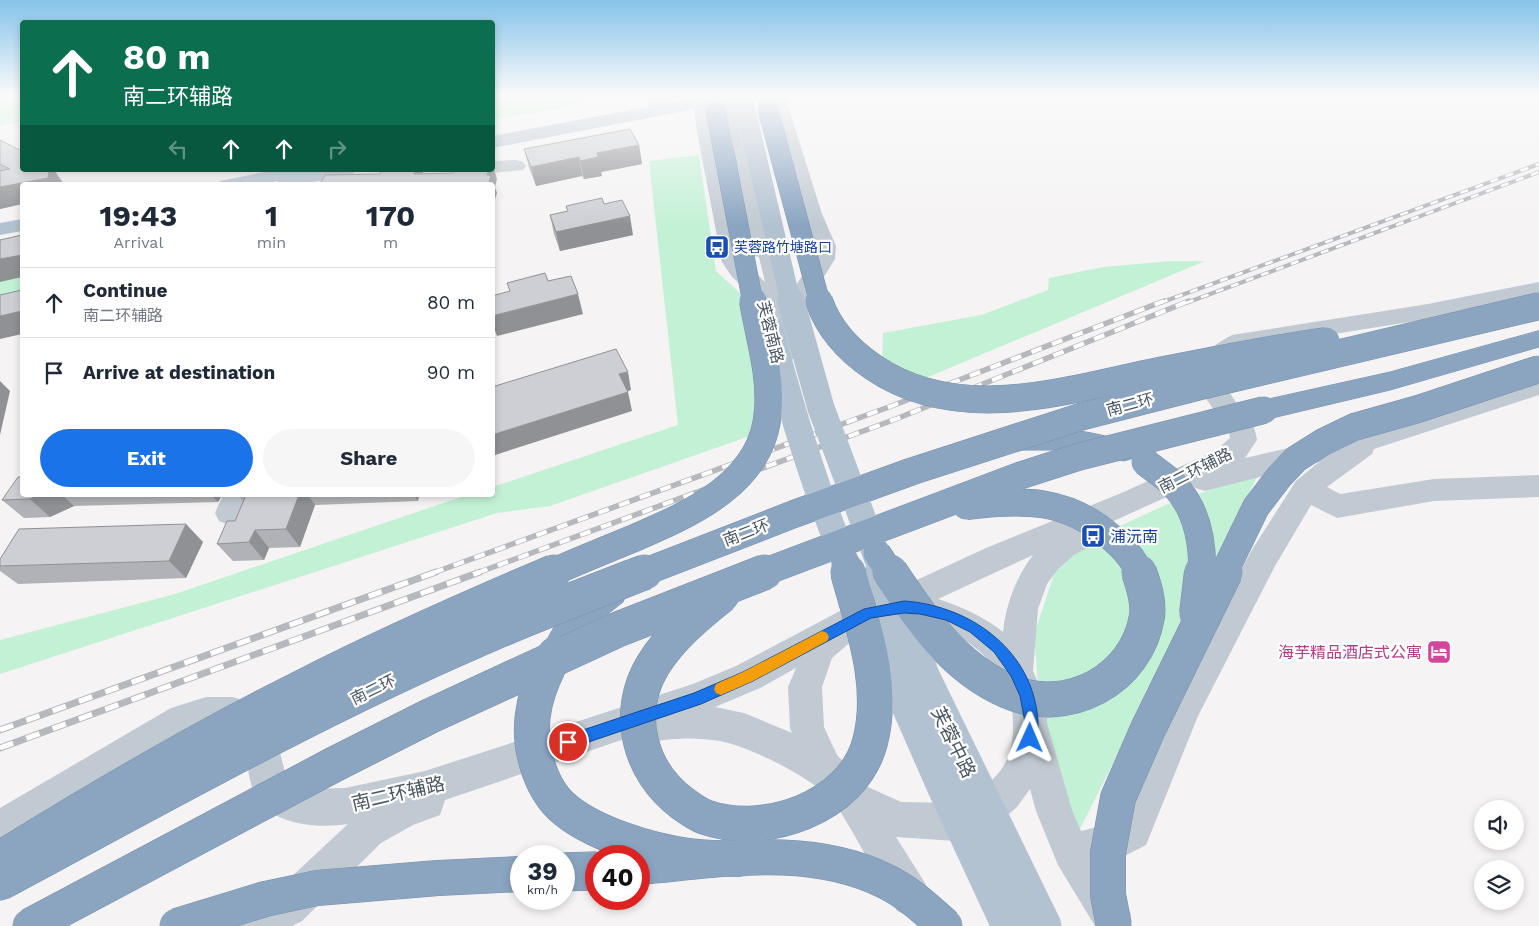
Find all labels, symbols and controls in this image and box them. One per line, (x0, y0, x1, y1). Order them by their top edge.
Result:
text: 80 m (123, 36, 210, 78)
icon: ahead (40, 40, 105, 105)
text: 南二环辅路 (123, 84, 233, 109)
icon: left (164, 135, 192, 163)
icon: ahead (217, 135, 245, 163)
icon: ahead (270, 135, 298, 163)
icon: right (323, 135, 351, 163)
text: 19:43 (100, 198, 177, 233)
text: 1 (265, 198, 278, 233)
text: 170 (366, 198, 415, 233)
text: Arrival (113, 233, 163, 252)
text: min (257, 233, 286, 252)
text: m (383, 233, 398, 252)
bus stop icon: 芙蓉路竹塘路口 (704, 234, 730, 260)
place label: 芙蓉路竹塘路口 (734, 239, 832, 255)
text: Continue (83, 279, 167, 302)
icon: ahead (40, 289, 68, 317)
text: 80 m (427, 291, 475, 314)
street label: 芙蓉南路 (754, 299, 787, 365)
text: 南二环辅路 (83, 306, 163, 325)
icon: arrive (40, 359, 68, 387)
text: Arrive at destination (83, 361, 275, 384)
text: 90 m (427, 361, 475, 384)
street label: 南二环 (1104, 389, 1156, 420)
button: Exit (40, 429, 253, 487)
button: Share (263, 429, 475, 487)
street label: 南二环辅路 (1155, 444, 1235, 497)
street label: 南二环 (720, 515, 772, 550)
bus stop icon: 浦沅南 (1080, 523, 1106, 549)
place label: 浦沅南 (1110, 527, 1158, 546)
hotel icon: 海芋精品酒店式公寓 (1426, 639, 1452, 665)
place label: 海芋精品酒店式公寓 (1278, 643, 1422, 662)
street label: 南二环 (347, 670, 399, 709)
street label: 芙蓉中路 (927, 703, 981, 781)
position arrow (1003, 711, 1055, 763)
pin (547, 721, 589, 763)
icon: arrive (554, 728, 582, 756)
street label: 南二环辅路 (349, 772, 447, 815)
map controls (1474, 800, 1524, 910)
button: sound (1474, 800, 1524, 850)
speed limit sign: 40 (585, 845, 650, 910)
text: 39 (527, 857, 558, 886)
button: layers (1474, 860, 1524, 910)
text: km/h (527, 883, 558, 897)

